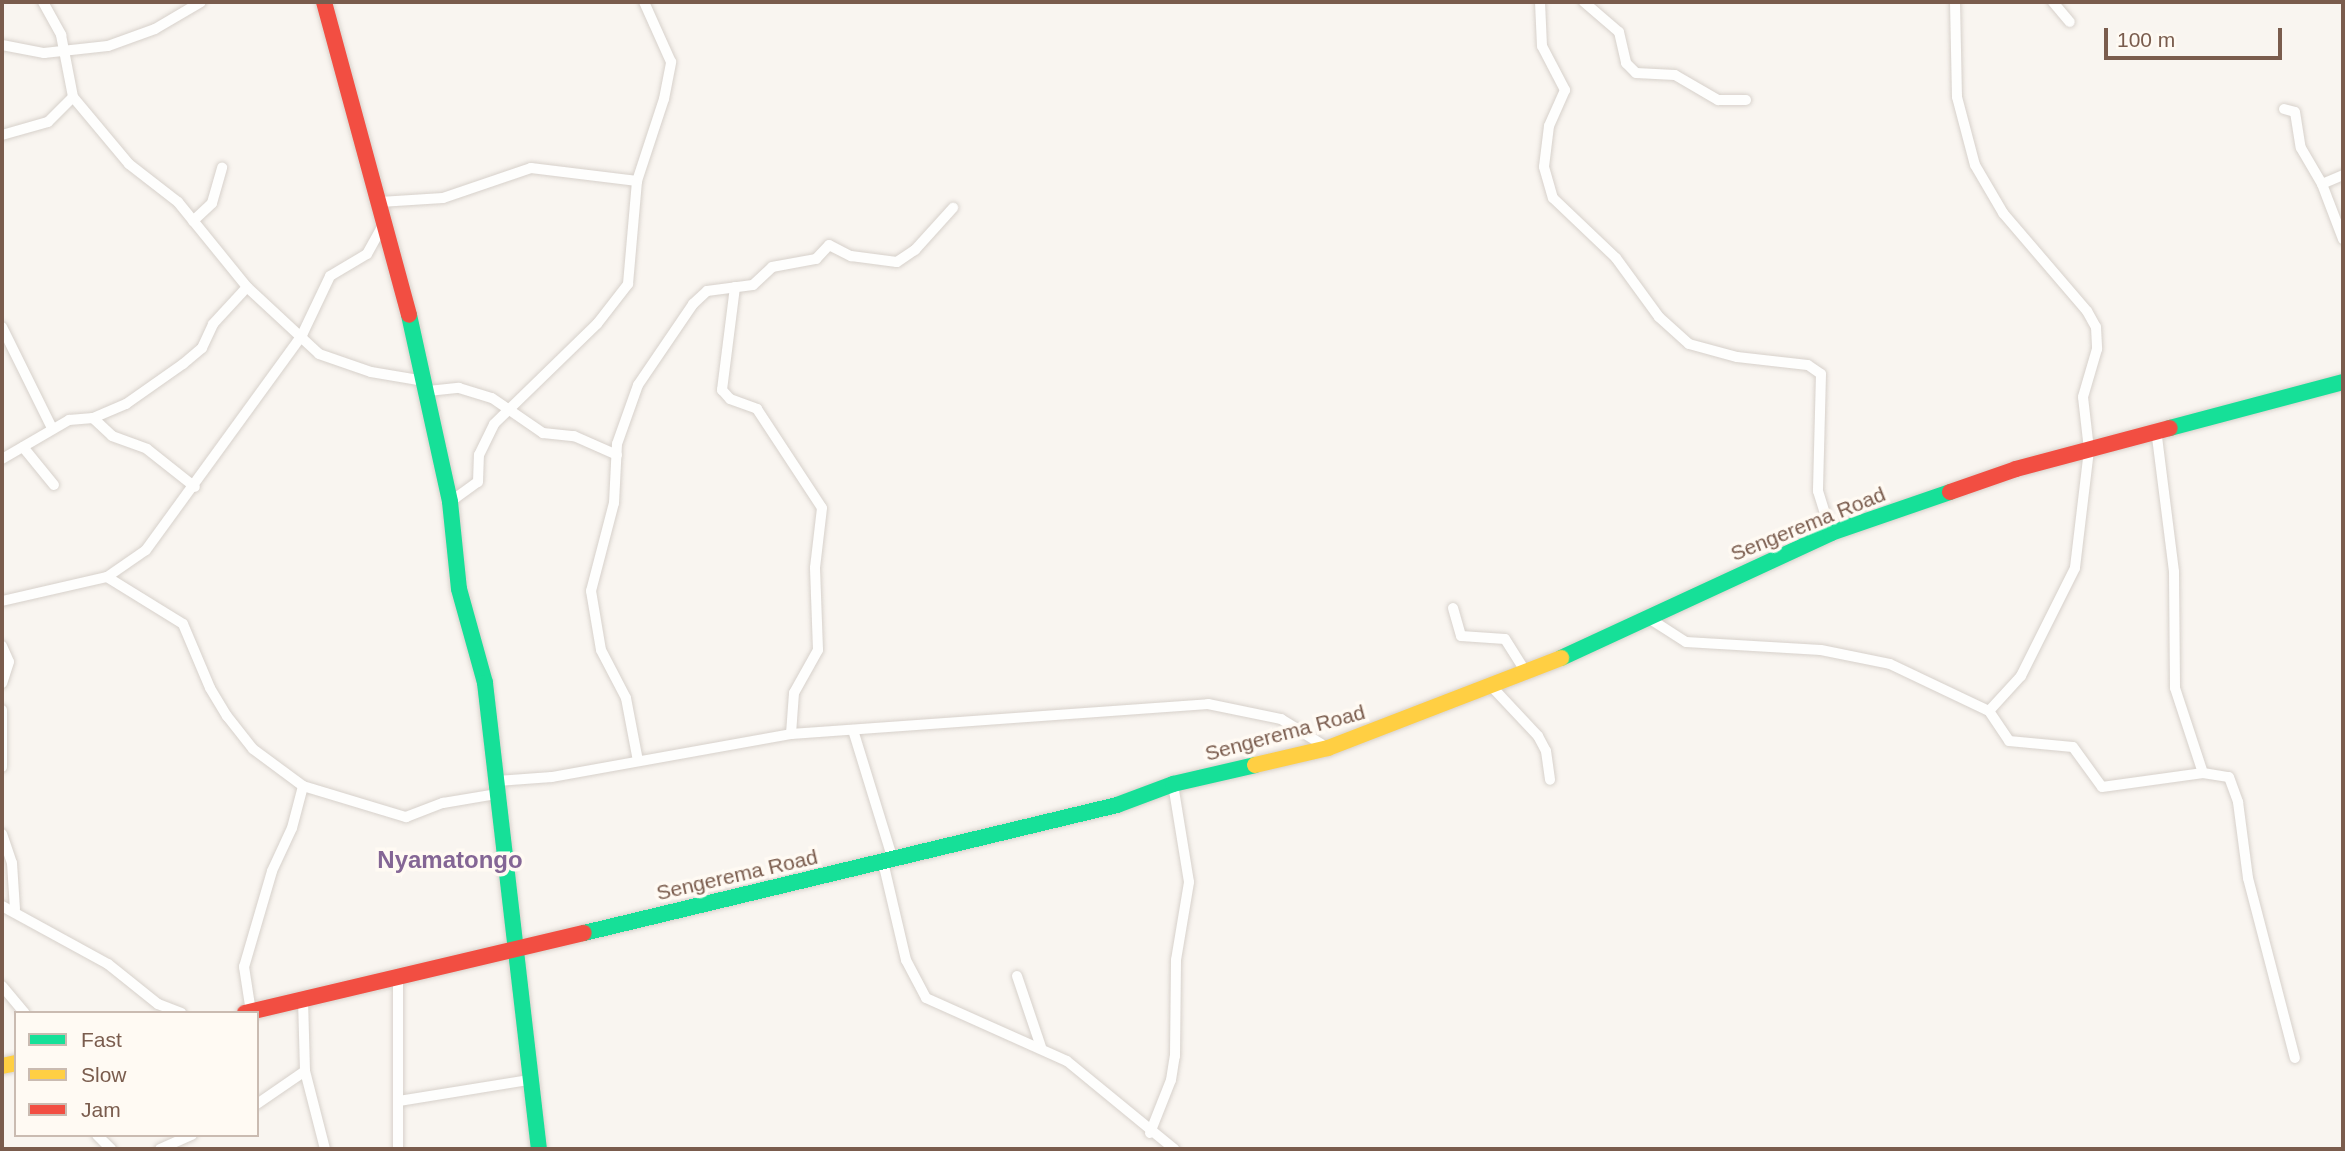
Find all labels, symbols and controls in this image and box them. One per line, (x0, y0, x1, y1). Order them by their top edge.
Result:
scale bar (2107, 14, 2286, 58)
text: 100 m (2117, 28, 2175, 51)
street label: Sengerema Road (1727, 481, 1889, 567)
street label: Sengerema Road (1202, 700, 1368, 766)
street label: Sengerema Road (654, 844, 820, 906)
district label: Nyamatongo (377, 846, 523, 874)
legend (14, 1011, 259, 1137)
text: Fast (81, 1028, 122, 1051)
text: Slow (81, 1063, 127, 1086)
text: Jam (81, 1098, 121, 1121)

